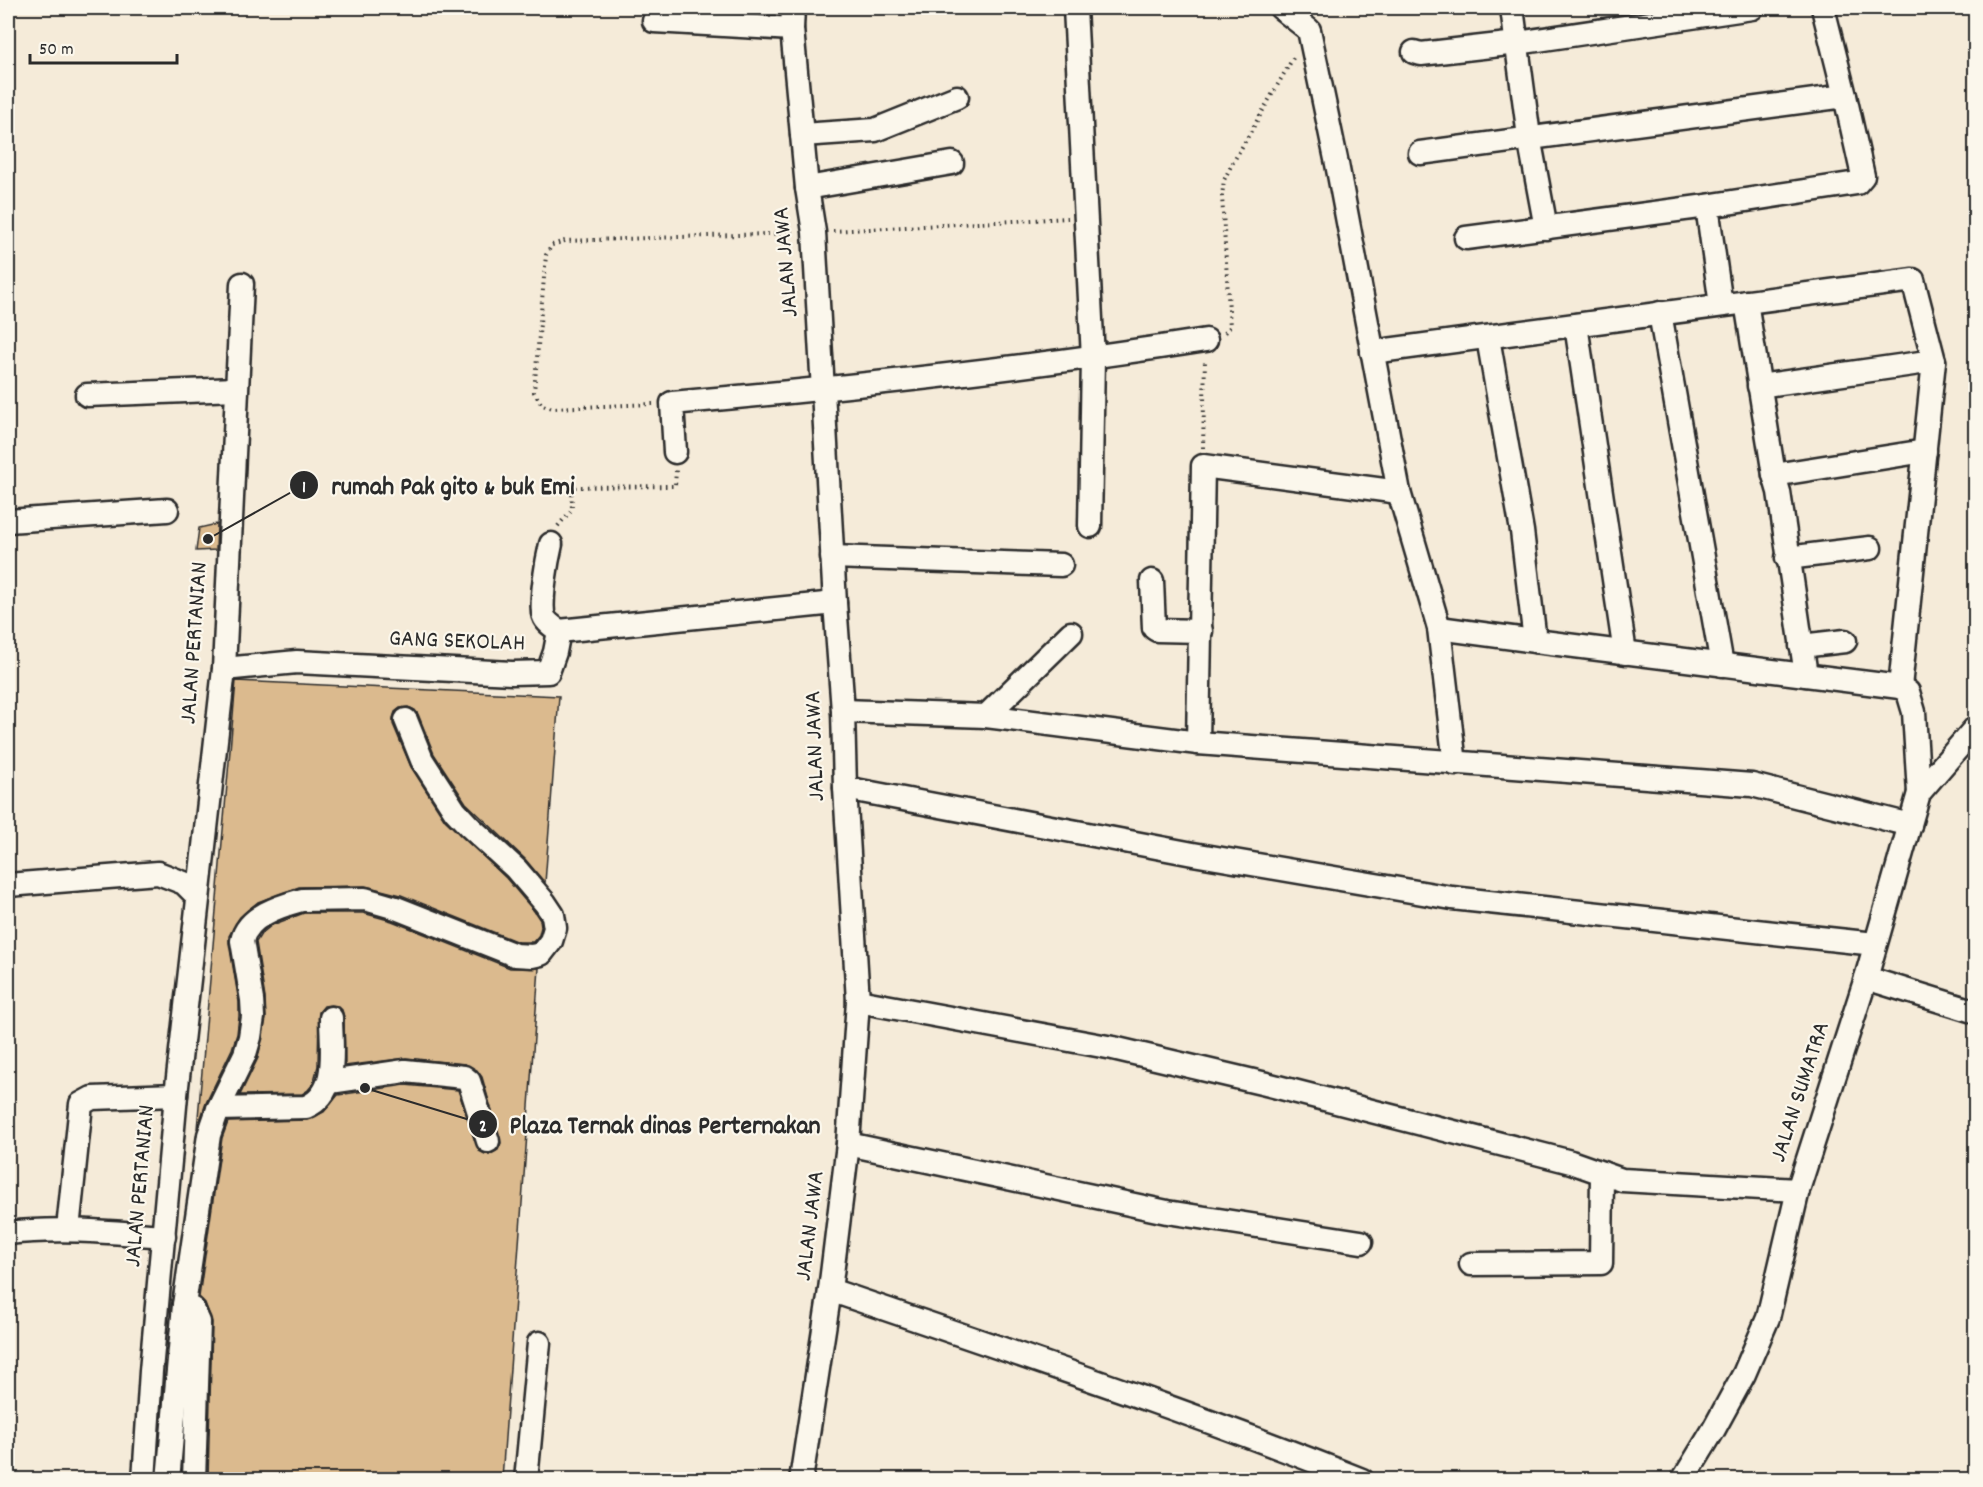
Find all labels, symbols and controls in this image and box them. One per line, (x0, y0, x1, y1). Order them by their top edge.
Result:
scale bar (30, 27, 177, 65)
text: 50 m (39, 38, 74, 63)
street label: JALAN JAWA (765, 205, 809, 319)
callout: rumah Pak gito & buk Emi (289, 463, 586, 507)
text: rumah Pak gito & buk Emi (331, 470, 575, 507)
text: 1 (302, 476, 306, 501)
street label: JALAN PERTANIAN (172, 561, 218, 725)
street label: GANG SEKOLAH (388, 623, 526, 661)
street label: JALAN JAWA (797, 690, 835, 802)
street label: JALAN SUMATRA (1762, 1017, 1840, 1167)
callout: Plaza Ternak dinas Perternakan (468, 1102, 833, 1146)
street label: JALAN PERTANIAN (117, 1104, 165, 1268)
text: Plaza Ternak dinas Perternakan (509, 1109, 821, 1146)
text: 2 (479, 1115, 487, 1140)
street label: JALAN JAWA (787, 1169, 835, 1283)

